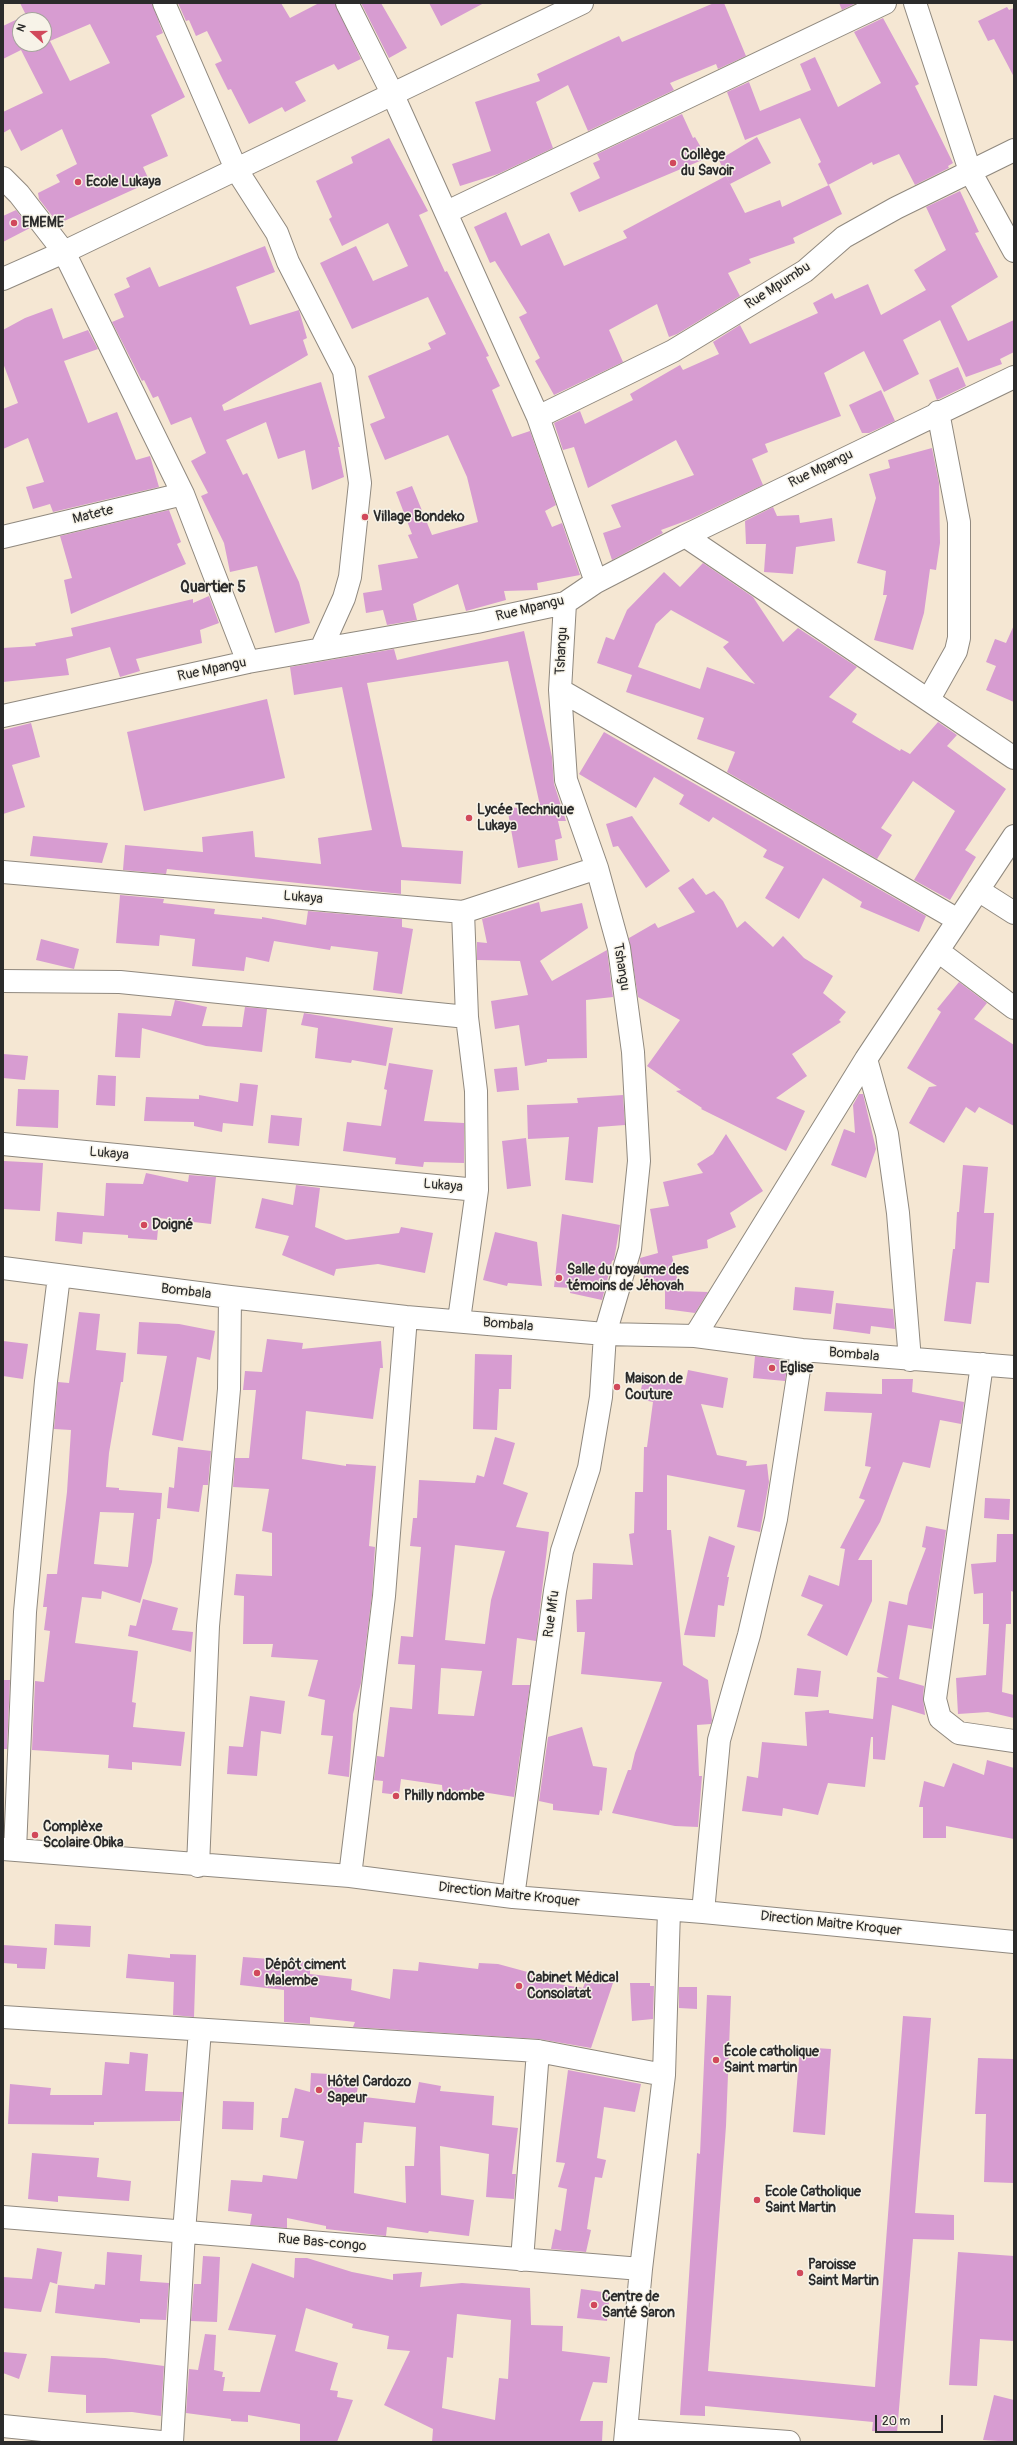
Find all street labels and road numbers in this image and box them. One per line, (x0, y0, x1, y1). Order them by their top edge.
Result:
street label: Rue Mpumbu (742, 259, 814, 313)
street label: Rue Mpangu (786, 446, 856, 492)
street label: Matete (71, 502, 115, 528)
street label: Rue Mpangu (494, 592, 566, 626)
street label: Tshangu (552, 627, 572, 675)
street label: Rue Mpangu (176, 655, 248, 685)
street label: Lukaya (282, 888, 324, 908)
street label: Tshangu (609, 942, 633, 992)
street label: Lukaya (88, 1144, 130, 1164)
street label: Lukaya (422, 1176, 464, 1196)
street label: Bombala (160, 1281, 212, 1303)
street label: Bombala (482, 1314, 534, 1336)
street label: Bombala (828, 1344, 880, 1366)
street label: Rue Mfu (540, 1589, 564, 1639)
street label: Direction Maitre Kroquer (437, 1879, 581, 1911)
street label: Direction Maitre Kroquer (759, 1908, 903, 1940)
street label: Rue Bas-congo (277, 2231, 367, 2255)

